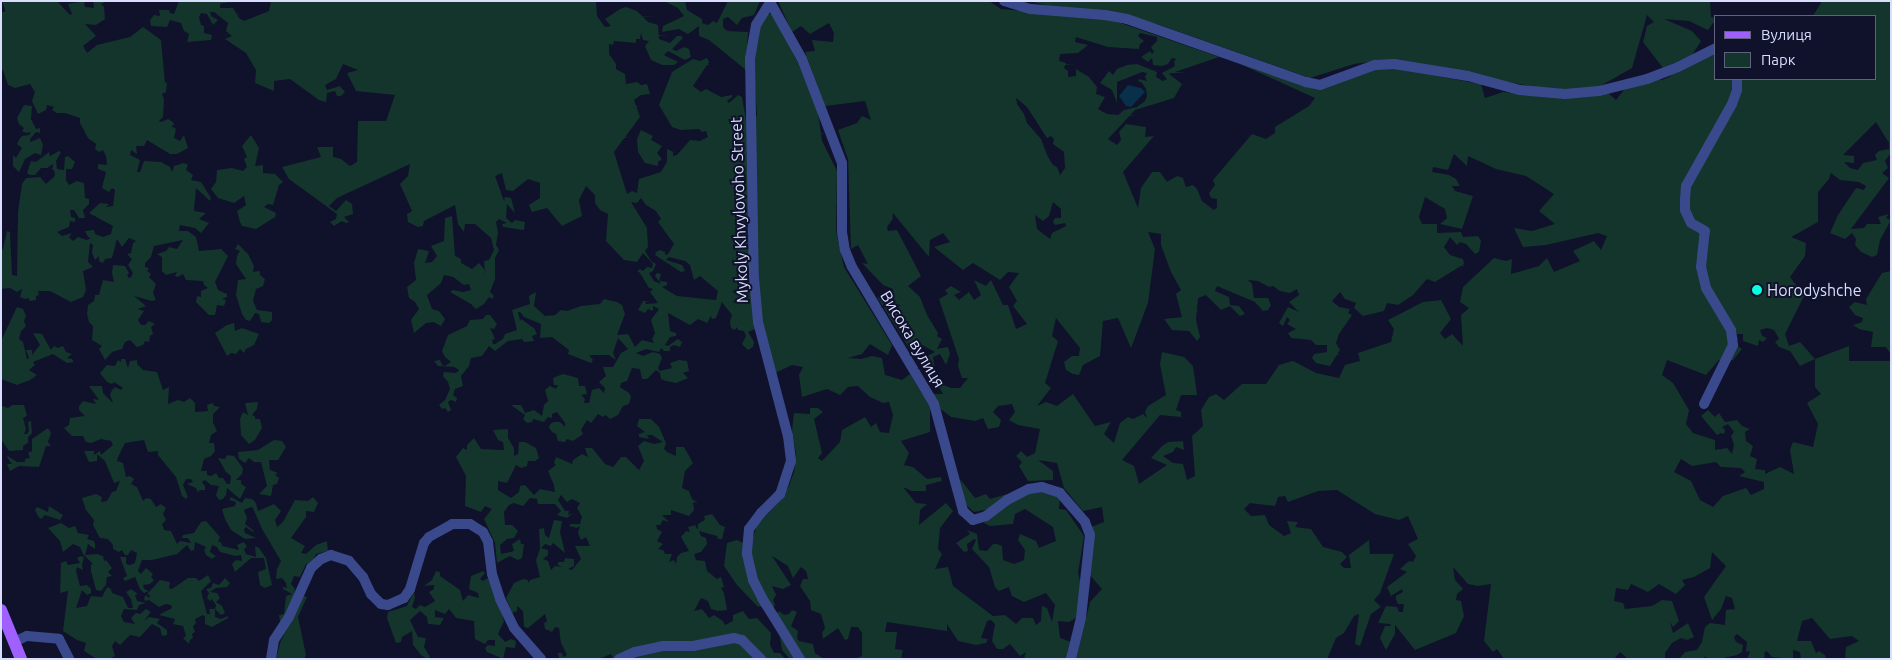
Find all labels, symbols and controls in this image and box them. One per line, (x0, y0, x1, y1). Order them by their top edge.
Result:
legend (1714, 15, 1877, 80)
text: Вулиця (1761, 26, 1812, 43)
text: Парк (1761, 51, 1796, 68)
street label: Mykoly Khvylovoho Street (726, 117, 752, 303)
place label: Horodyshche (1767, 280, 1861, 300)
marker: Horodyshche (1751, 284, 1763, 296)
street label: Висока вулиця (877, 287, 949, 391)

